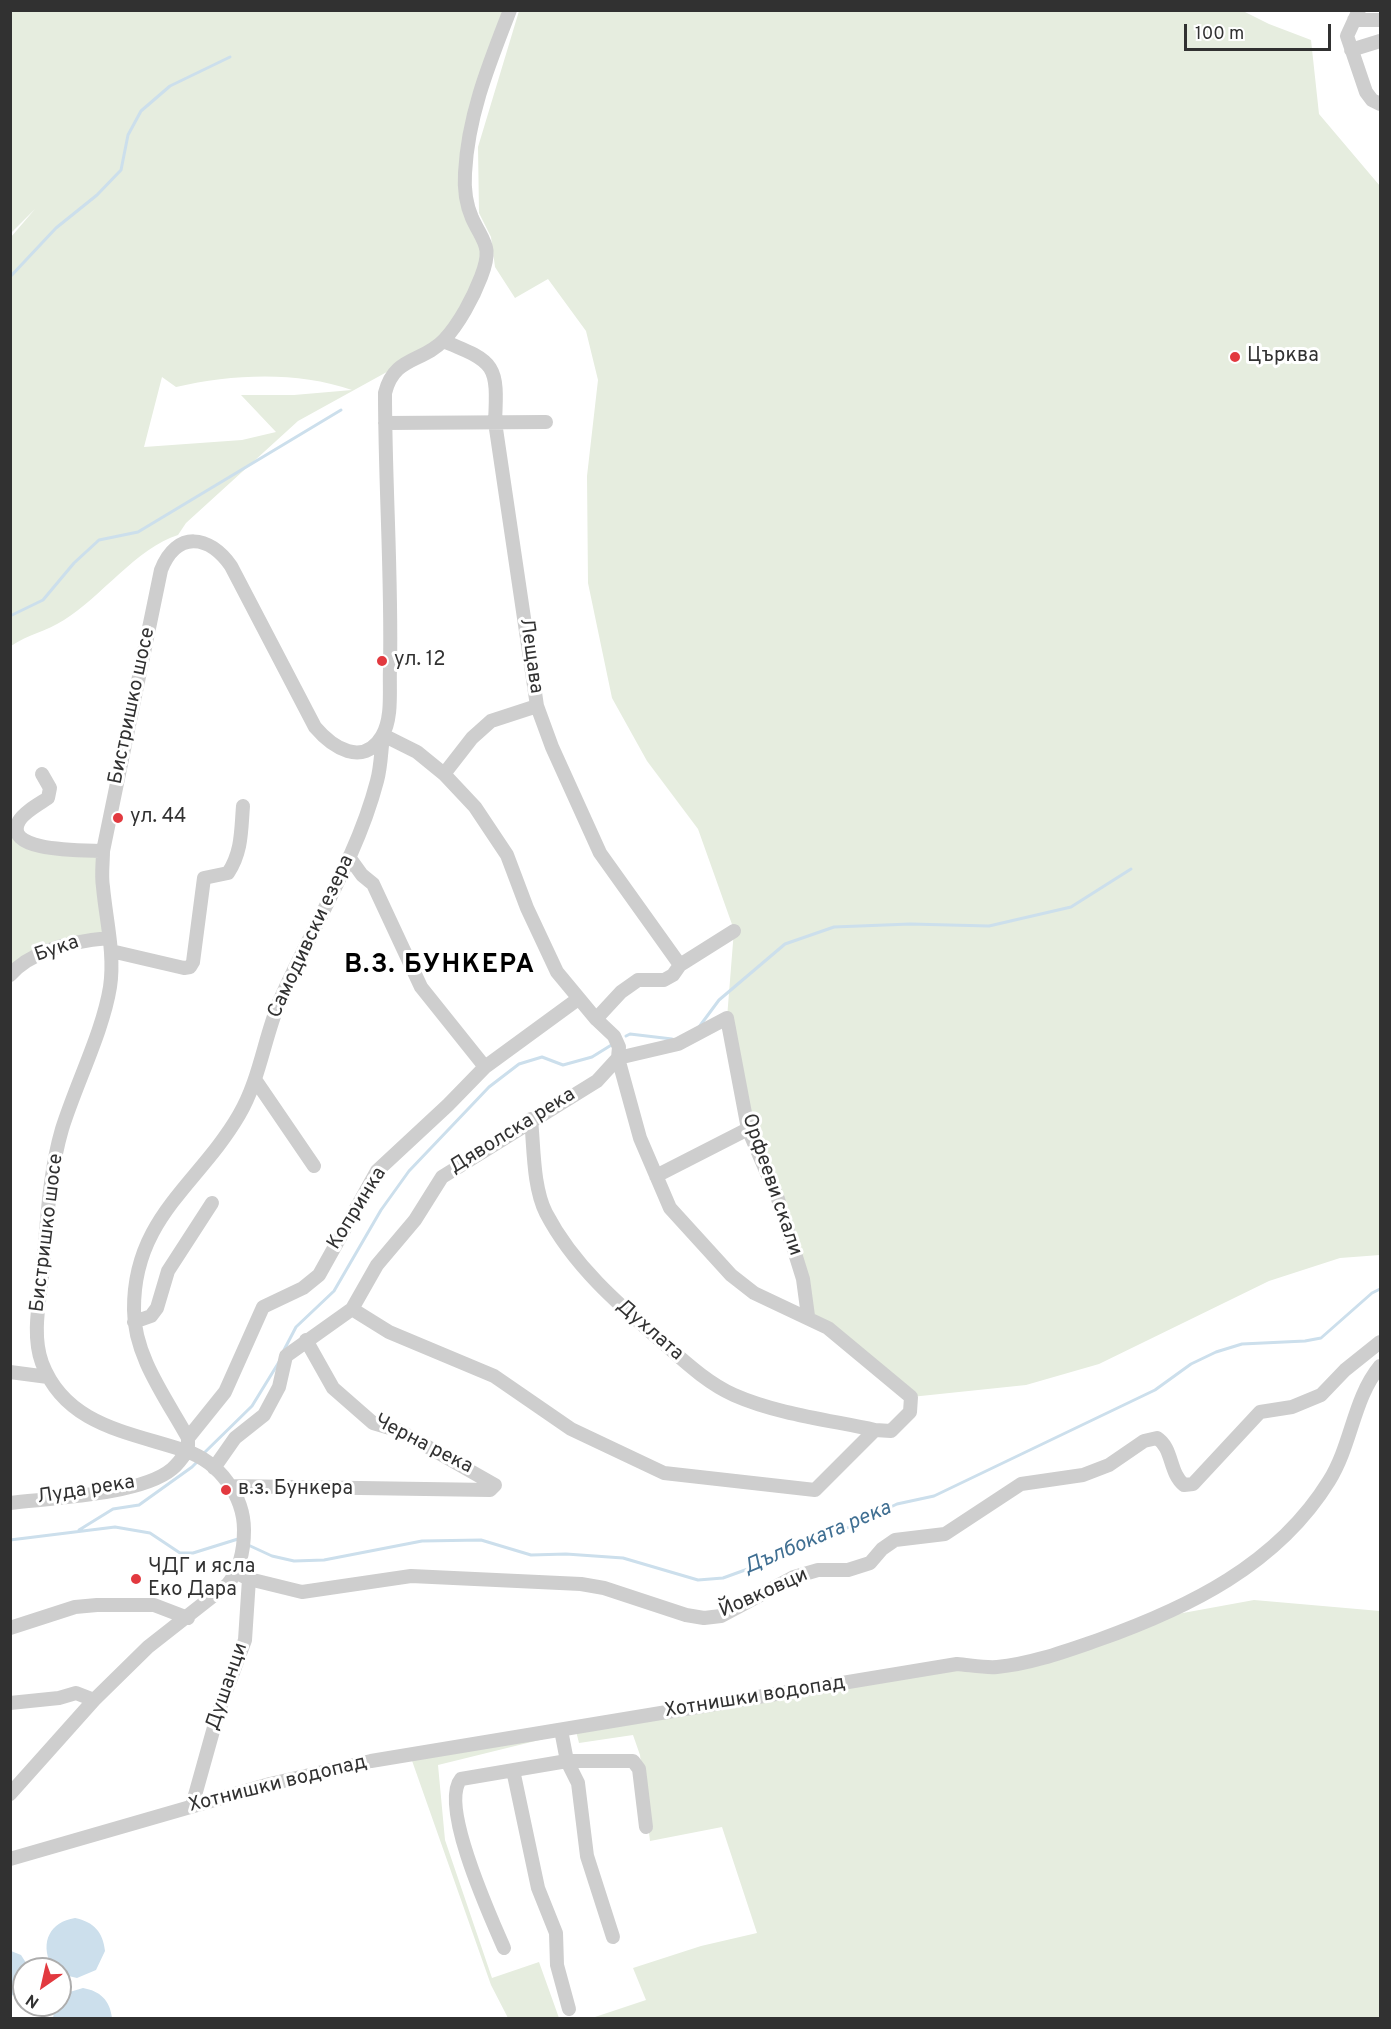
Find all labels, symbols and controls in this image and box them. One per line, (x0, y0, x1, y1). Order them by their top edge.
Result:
scale bar (1187, 12, 1334, 50)
text: 100 m (1195, 23, 1244, 46)
place label: Църква (1247, 345, 1319, 369)
marker: Църква (1228, 350, 1242, 364)
street label: Лещава (513, 617, 547, 695)
street label: Бистришко шосе (105, 625, 161, 787)
place label: ул. 12 (394, 649, 445, 673)
marker: ул. 12 (375, 654, 389, 668)
place label: ул. 44 (130, 806, 187, 830)
marker: ул. 44 (111, 811, 125, 825)
street label: Самодивски езера (264, 852, 360, 1022)
street label: Бука (32, 931, 82, 969)
district label: В.З. БУНКЕРА (344, 951, 536, 983)
street label: Дяволска река (446, 1084, 580, 1180)
street label: Орфееви скали (735, 1111, 807, 1259)
street label: Бистришко шосе (26, 1152, 70, 1314)
street label: Копринка (323, 1163, 393, 1255)
street label: Духлата (610, 1295, 688, 1367)
street label: Черна река (370, 1410, 476, 1480)
street label: Луда река (35, 1471, 137, 1511)
place label: в.з. Бункера (238, 1478, 353, 1502)
marker: в.з. Бункера (219, 1483, 233, 1497)
water label: Дълбоката река (741, 1497, 895, 1581)
place label: ЧДГ и ясла Еко Дара (148, 1556, 255, 1603)
street label: Йовковци (716, 1564, 812, 1624)
marker: ЧДГ и ясла Еко Дара (129, 1572, 143, 1586)
street label: Душанци (202, 1640, 254, 1734)
street label: Хотнишки водопад (663, 1672, 847, 1724)
street label: Хотнишки водопад (186, 1751, 370, 1819)
north arrow (12, 1957, 72, 2017)
text: N (23, 1989, 43, 2012)

